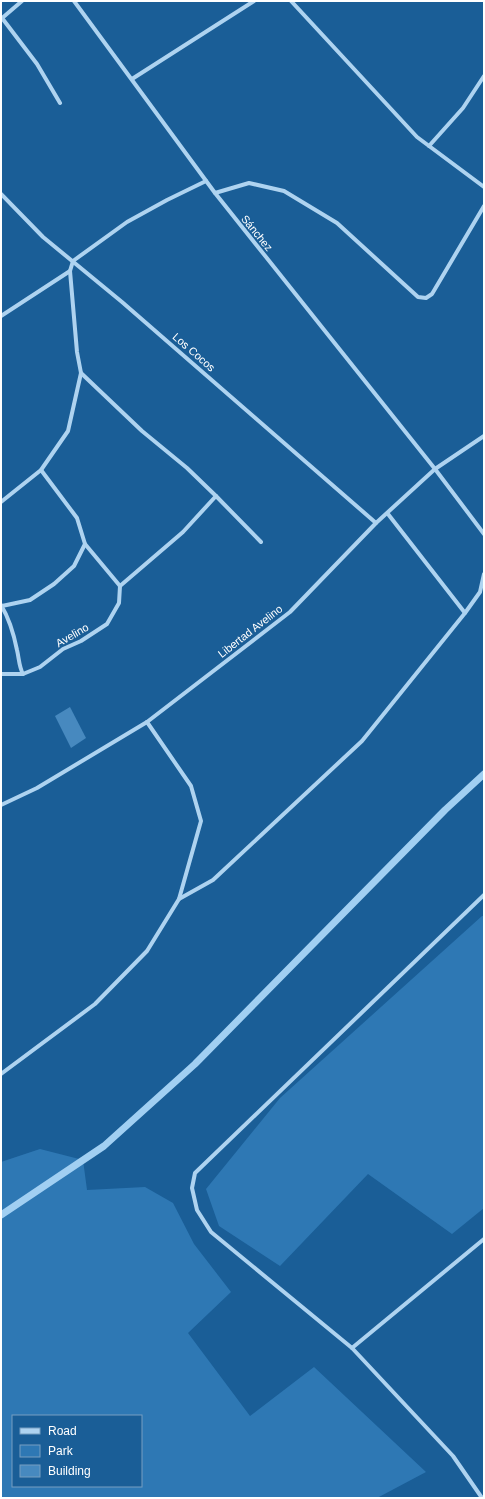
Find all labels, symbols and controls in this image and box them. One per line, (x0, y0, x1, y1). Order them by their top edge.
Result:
street label: Sánchez (239, 213, 275, 253)
street label: Los Cocos (170, 330, 218, 374)
street label: Libertad Avelino (216, 602, 284, 660)
street label: Avelino (53, 621, 91, 649)
legend (12, 1415, 142, 1487)
text: Road (48, 1424, 77, 1438)
text: Park (48, 1444, 74, 1458)
text: Building (48, 1464, 91, 1478)

